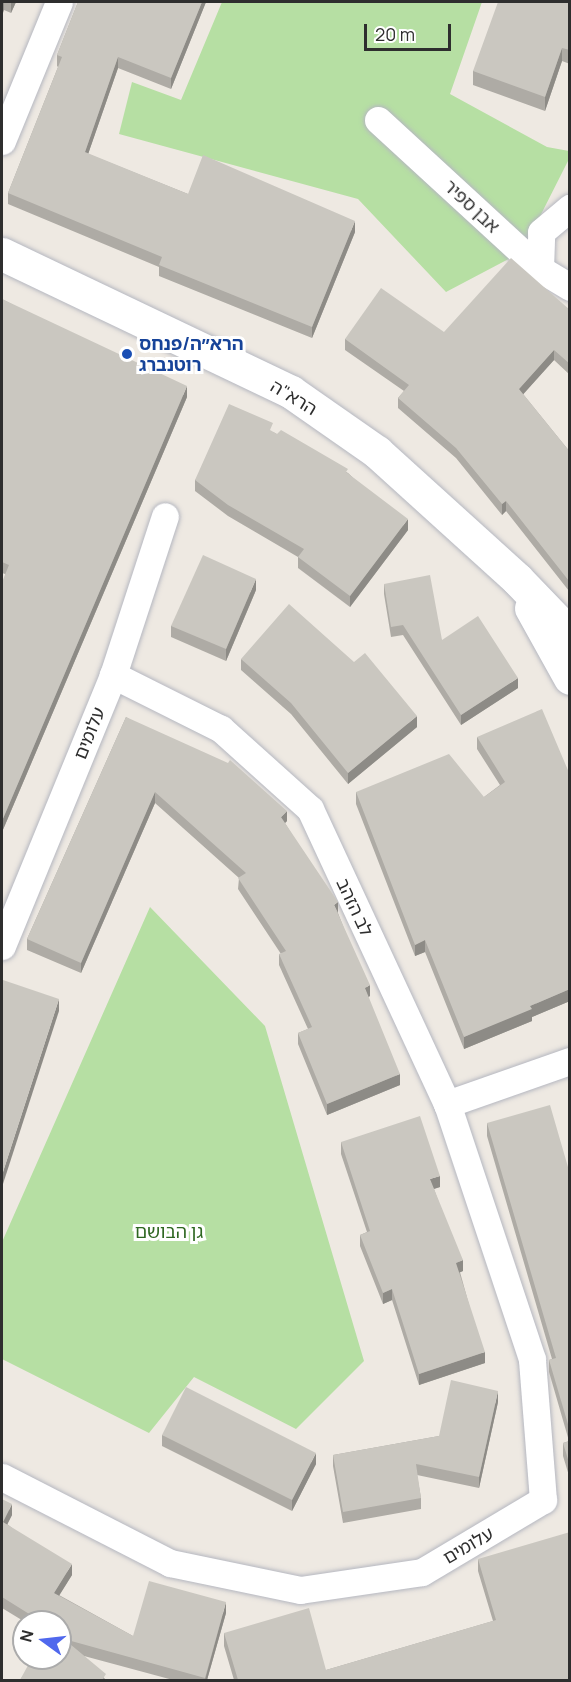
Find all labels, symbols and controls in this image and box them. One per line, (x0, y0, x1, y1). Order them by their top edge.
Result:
scale bar (367, 12, 454, 50)
text: 20 m (375, 22, 415, 46)
street label: אבן ספיר (440, 175, 504, 237)
place label: הרא״ה/פנחס רוטנברג (139, 333, 244, 376)
marker: הרא״ה/פנחס רוטנברג (120, 347, 134, 361)
street label: הרא"ה (267, 375, 321, 419)
street label: עלומים (69, 704, 109, 762)
street label: לב הזהב (332, 875, 378, 939)
park label: גן הבושם (135, 1220, 203, 1242)
street label: עלומים (439, 1522, 497, 1568)
north arrow (12, 1610, 72, 1670)
text: N (14, 1627, 39, 1644)

